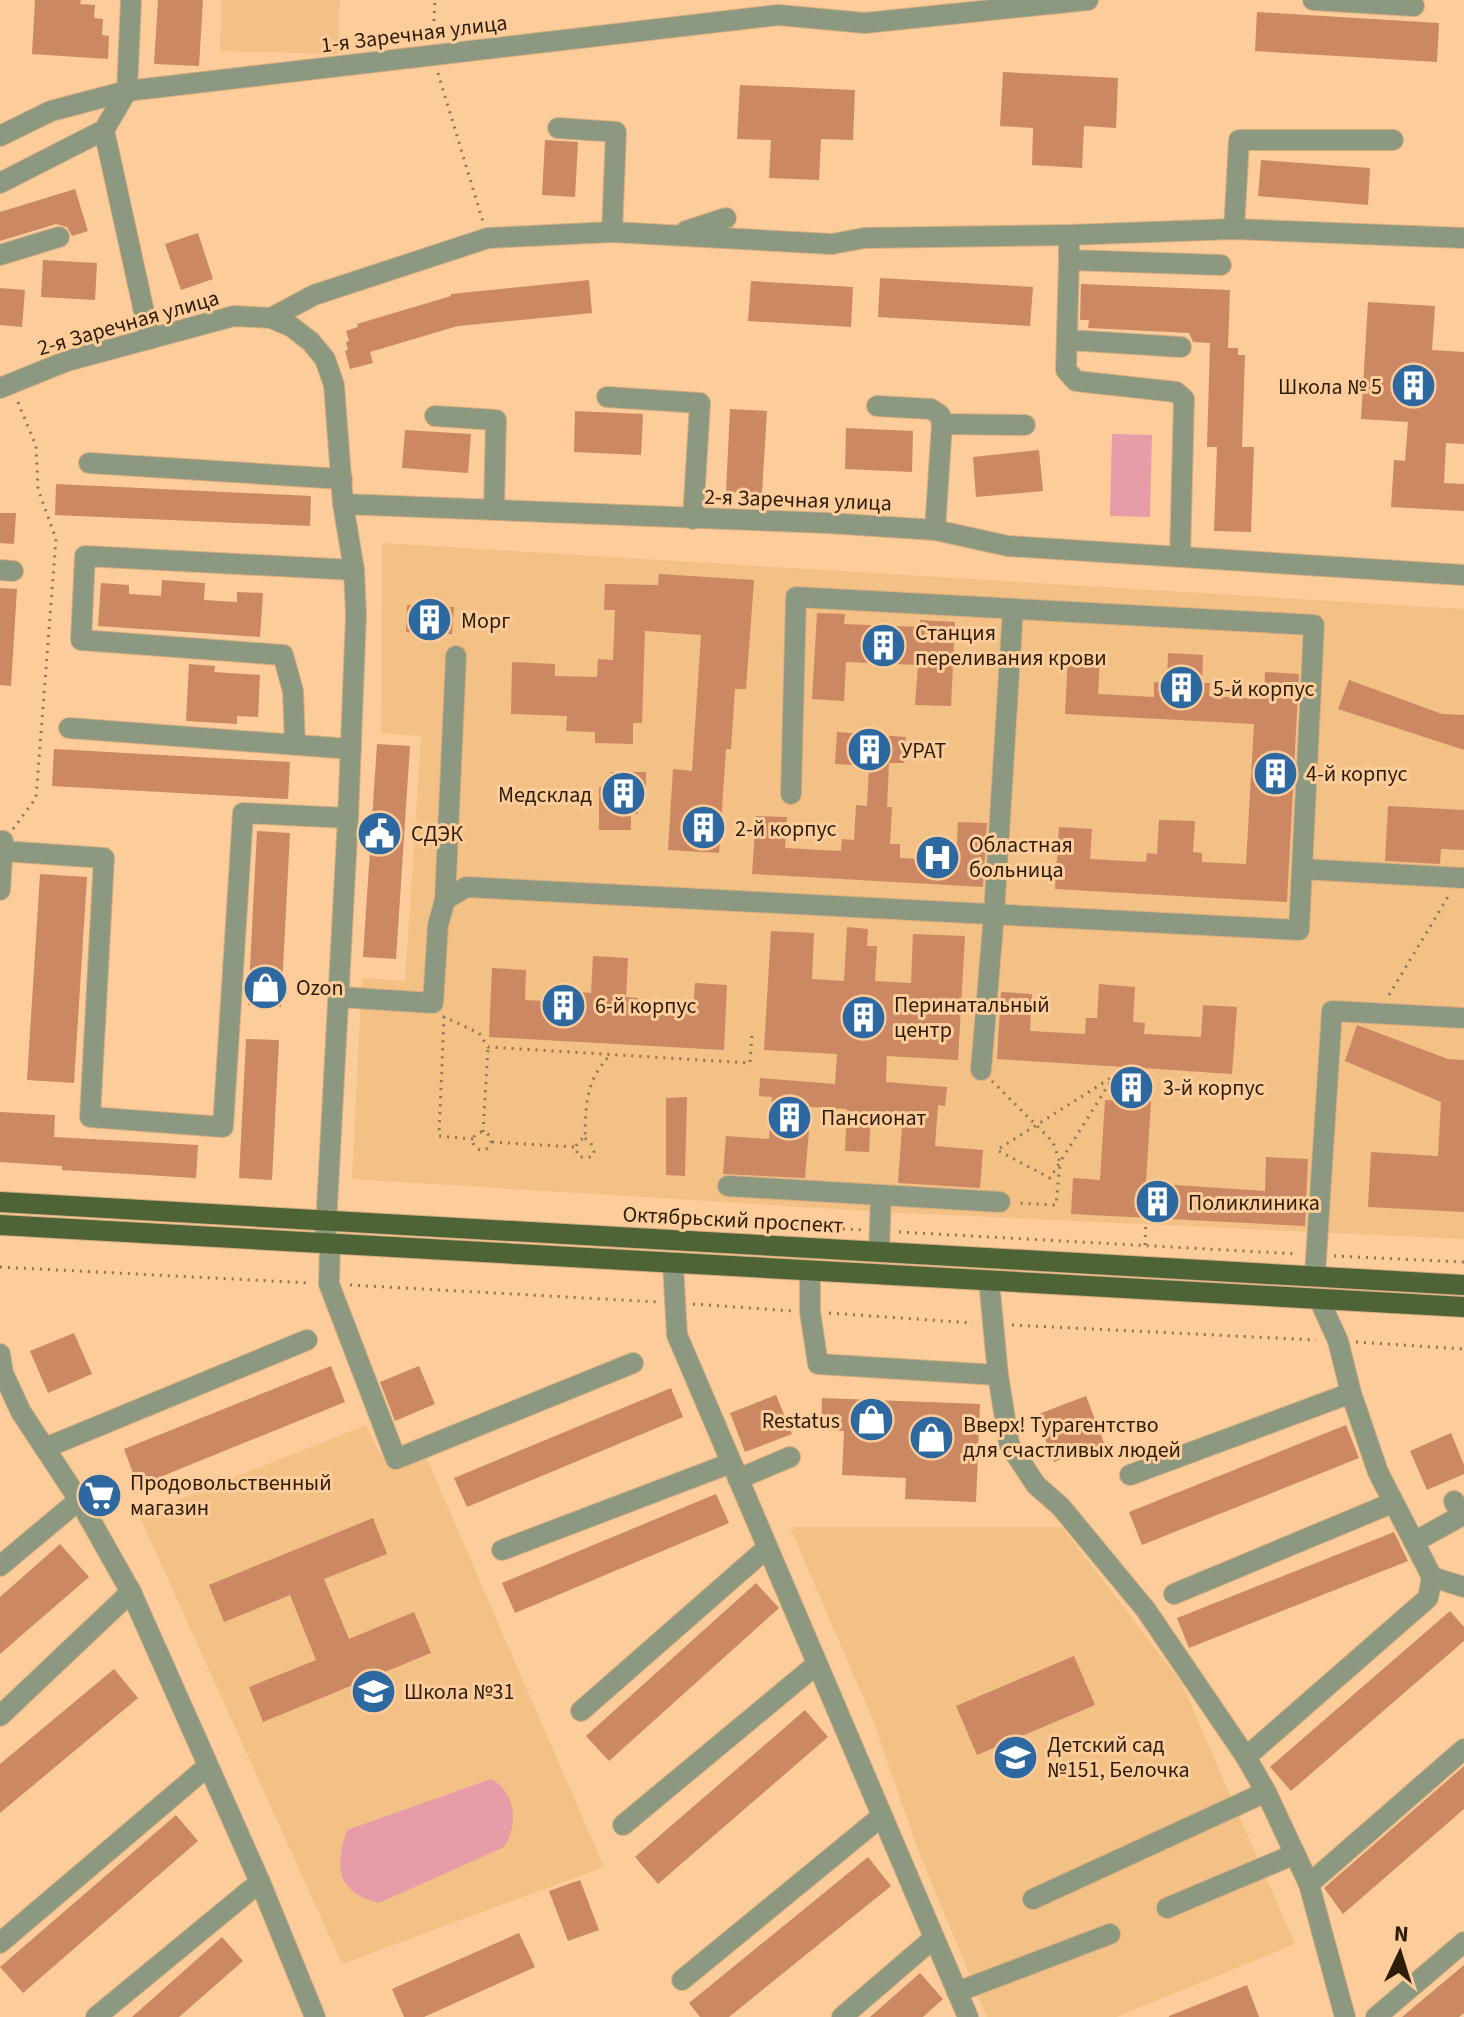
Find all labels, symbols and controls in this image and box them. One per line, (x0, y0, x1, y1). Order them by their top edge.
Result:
street label: 1-я Заречная улица (319, 7, 509, 61)
street label: 2-я Заречная улица (34, 282, 223, 364)
building icon: Школа № 5 (1389, 362, 1437, 410)
place label: Школа № 5 (1278, 371, 1382, 403)
street label: 2-я Заречная улица (704, 481, 892, 519)
building icon: Морг (406, 596, 454, 644)
place label: Морг (461, 605, 510, 637)
place label: Станция переливания крови (915, 617, 1107, 674)
building icon: Станция переливания крови (860, 621, 908, 669)
building icon: 5-й корпус (1158, 664, 1206, 712)
place label: 5-й корпус (1213, 673, 1315, 705)
building icon: УРАТ (846, 726, 894, 774)
place label: УРАТ (901, 735, 946, 767)
building icon: 4-й корпус (1251, 749, 1299, 797)
place label: 4-й корпус (1306, 758, 1408, 790)
building icon: Медсклад (599, 770, 647, 818)
place label: Медсклад (498, 779, 592, 811)
building icon: 2-й корпус (680, 804, 728, 852)
public building icon: СДЭК (356, 809, 404, 857)
place label: 2-й корпус (735, 813, 837, 845)
place label: СДЭК (411, 818, 463, 850)
place label: Областная больница (969, 829, 1073, 886)
hospital icon: Областная больница (914, 833, 962, 881)
shop icon: Ozon (241, 963, 289, 1011)
place label: Ozon (296, 972, 344, 1004)
building icon: 6-й корпус (540, 981, 588, 1029)
place label: Перинатальный центр (894, 989, 1050, 1046)
place label: 6-й корпус (595, 990, 697, 1022)
building icon: Перинатальный центр (839, 993, 887, 1041)
building icon: 3-й корпус (1108, 1063, 1156, 1111)
place label: 3-й корпус (1163, 1072, 1265, 1104)
building icon: Пансионат (766, 1093, 814, 1141)
place label: Пансионат (821, 1102, 926, 1134)
building icon: Поликлиника (1133, 1178, 1181, 1226)
place label: Поликлиника (1188, 1187, 1320, 1219)
street label: Октябрьский проспект (622, 1198, 844, 1242)
shop icon: Restatus (847, 1396, 895, 1444)
place label: Restatus (762, 1405, 840, 1437)
place label: Вверх! Турагентство для счастливых людей (963, 1409, 1181, 1466)
shop icon: Вверх! Турагентство для счастливых людей (908, 1413, 956, 1461)
place label: Продовольственный магазин (130, 1467, 332, 1524)
supermarket icon: Продовольственный магазин (75, 1471, 123, 1519)
school or university icon: Школа №31 (349, 1667, 397, 1715)
place label: Школа №31 (404, 1676, 514, 1708)
place label: Детский сад №151, Белочка (1047, 1729, 1190, 1786)
school or university icon: Детский сад №151, Белочка (992, 1733, 1040, 1781)
north arrow (1360, 1913, 1440, 1993)
text: N (1393, 1918, 1410, 1951)

